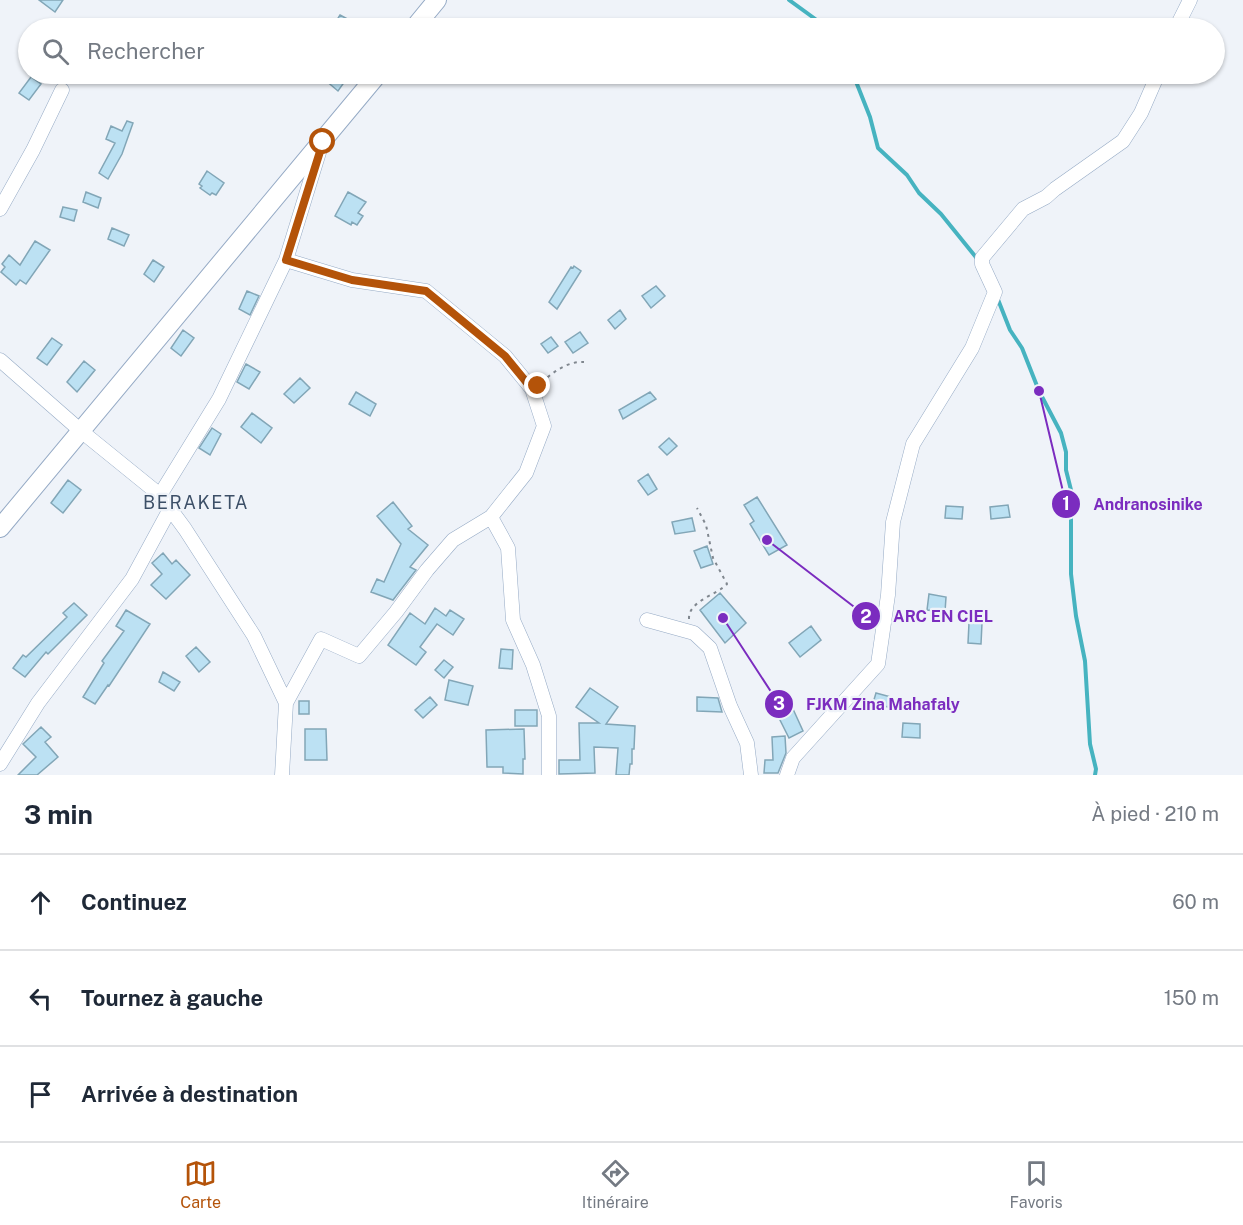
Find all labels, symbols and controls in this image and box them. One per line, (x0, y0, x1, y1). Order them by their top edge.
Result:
search box (18, 18, 1225, 84)
icon: search (39, 35, 72, 68)
text: Rechercher (87, 38, 205, 64)
route start (309, 128, 335, 154)
route end (524, 372, 550, 398)
callout: Andranosinike (1051, 487, 1215, 521)
district label: BERAKETA (143, 492, 249, 513)
text: 1 (1062, 493, 1070, 514)
text: Andranosinike (1093, 495, 1203, 514)
callout: ARC EN CIEL (851, 599, 1004, 633)
text: 2 (860, 606, 872, 627)
text: ARC EN CIEL (893, 607, 993, 626)
callout: FJKM Zina Mahafaly (764, 687, 972, 721)
text: 3 (773, 693, 785, 714)
text: FJKM Zina Mahafaly (806, 695, 960, 714)
text: 3 min (24, 799, 93, 830)
text: À pied · 210 m (1091, 802, 1219, 826)
icon: ahead (24, 886, 57, 919)
text: Continuez (81, 889, 187, 915)
text: 60 m (1172, 890, 1219, 914)
icon: left (24, 982, 57, 1015)
text: Tournez à gauche (81, 985, 263, 1011)
text: 150 m (1164, 986, 1219, 1010)
icon: arrive (24, 1078, 57, 1111)
text: Arrivée à destination (81, 1081, 298, 1107)
tab: Carte (180, 1157, 221, 1212)
tab: Itinéraire (582, 1157, 649, 1212)
tab: Favoris (1009, 1157, 1063, 1212)

